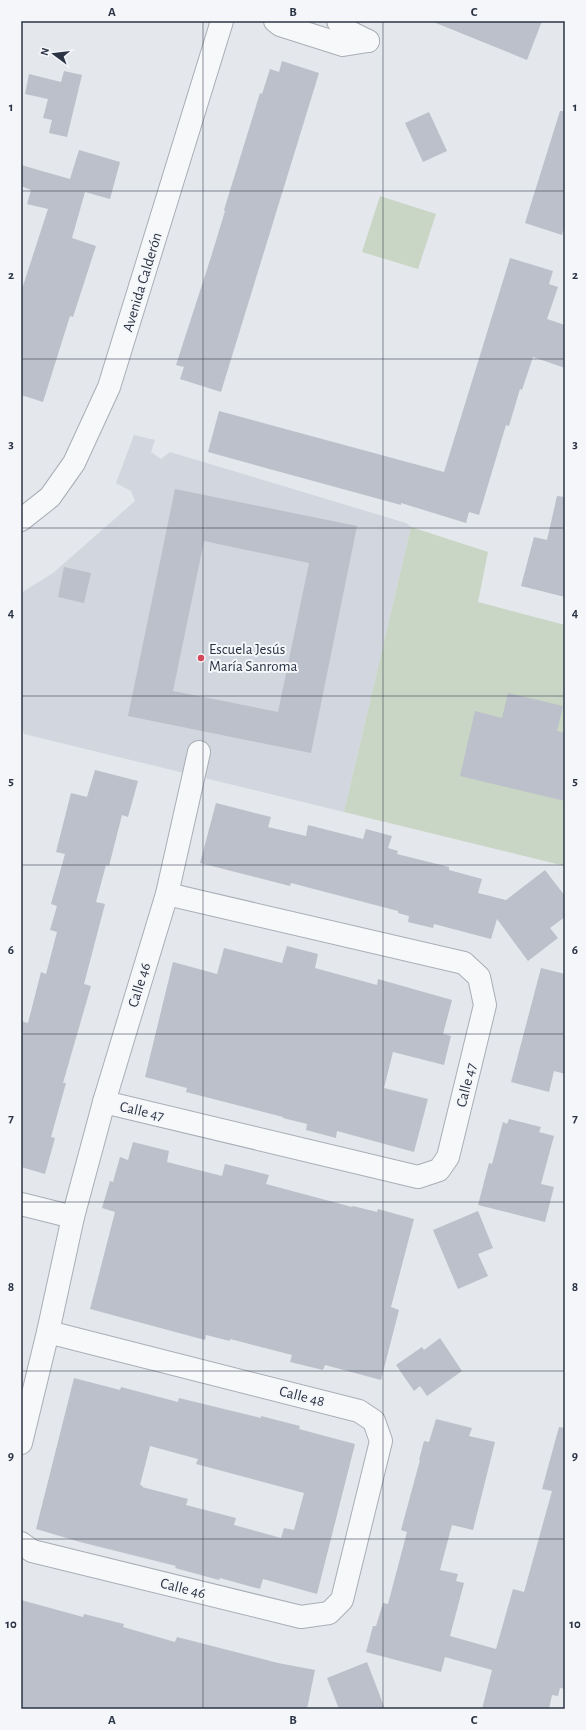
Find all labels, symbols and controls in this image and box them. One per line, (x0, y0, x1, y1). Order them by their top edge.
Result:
text: A (108, 6, 116, 19)
text: B (289, 6, 297, 19)
text: C (471, 6, 478, 19)
north arrow (34, 34, 74, 74)
text: N (39, 46, 51, 57)
text: 1 (9, 101, 13, 114)
text: 1 (573, 101, 577, 114)
street label: Avenida Calderón (120, 231, 165, 334)
text: 2 (8, 269, 14, 282)
text: 2 (572, 269, 578, 282)
text: 3 (8, 438, 14, 451)
text: 3 (572, 438, 578, 451)
text: 4 (8, 607, 15, 620)
text: 4 (572, 607, 579, 620)
place label: Escuela Jesús María Sanroma (209, 642, 298, 674)
marker: Escuela Jesús María Sanroma (196, 653, 206, 663)
text: 5 (8, 775, 14, 788)
text: 5 (572, 775, 578, 788)
text: 6 (8, 944, 14, 957)
text: 6 (572, 944, 578, 957)
street label: Calle 46 (126, 961, 153, 1009)
street label: Calle 47 (454, 1061, 479, 1109)
street label: Calle 47 (118, 1099, 166, 1124)
text: 7 (8, 1112, 14, 1125)
text: 7 (572, 1112, 578, 1125)
text: 8 (8, 1281, 14, 1294)
text: 8 (572, 1281, 578, 1294)
street label: Calle 48 (278, 1384, 326, 1409)
text: 9 (8, 1450, 14, 1463)
text: 9 (572, 1450, 578, 1463)
street label: Calle 46 (159, 1576, 207, 1601)
text: 10 (5, 1618, 17, 1631)
text: 10 (569, 1618, 581, 1631)
text: A (108, 1714, 116, 1727)
text: B (289, 1714, 297, 1727)
text: C (471, 1714, 478, 1727)

